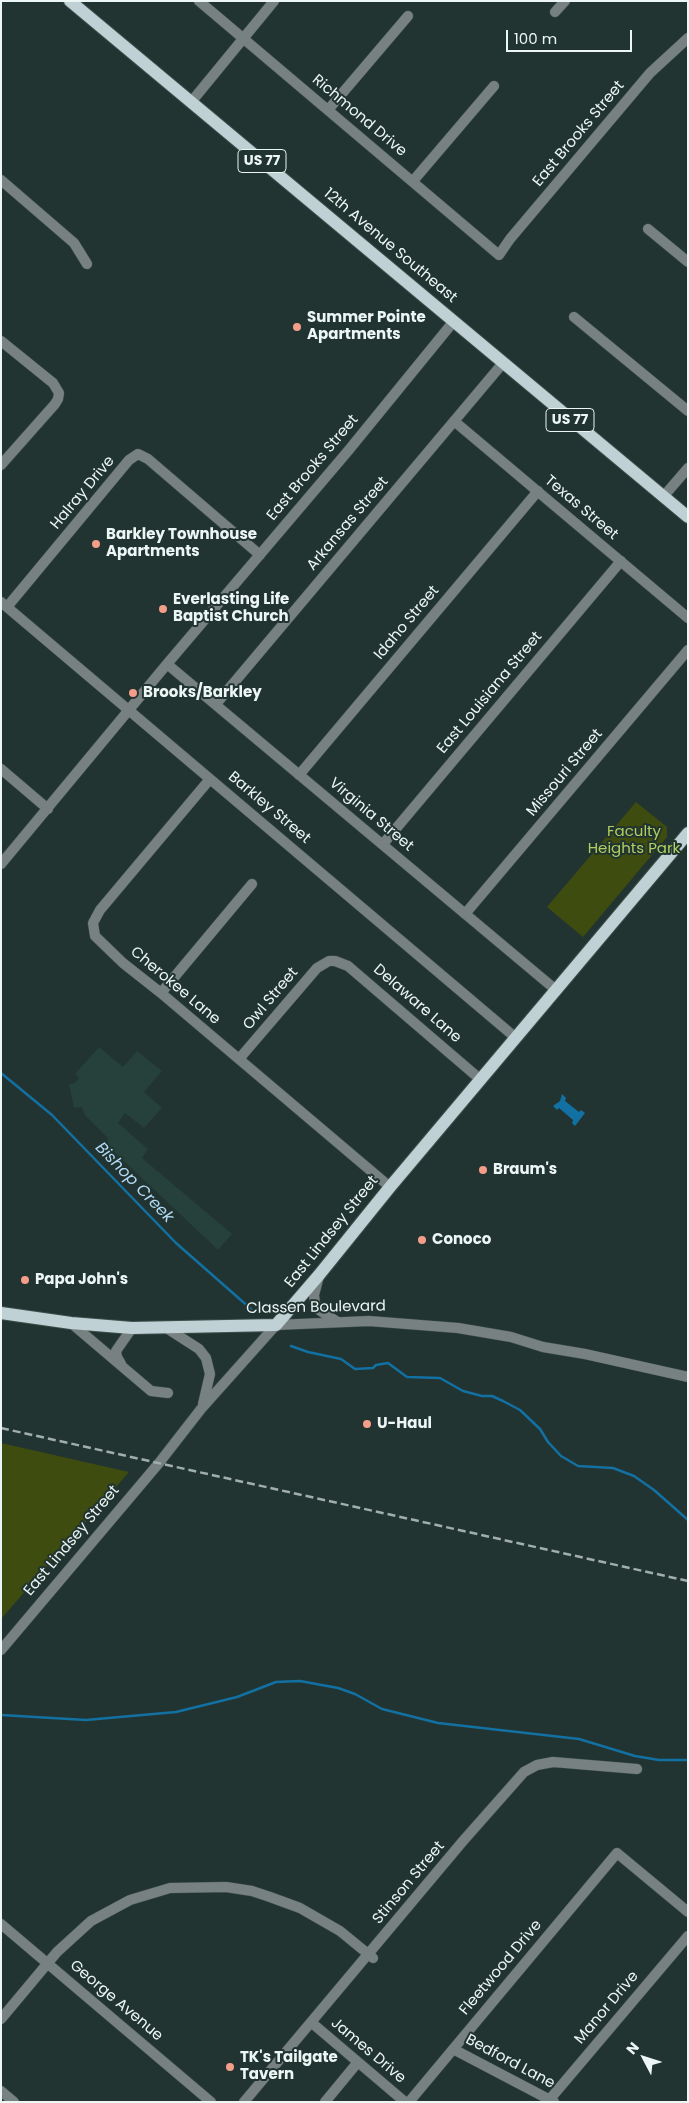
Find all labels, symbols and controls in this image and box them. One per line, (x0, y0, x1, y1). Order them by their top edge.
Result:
scale bar (509, 20, 635, 52)
text: 100 m (514, 28, 557, 49)
street label: Richmond Drive (308, 71, 410, 161)
street label: East Brooks Street (529, 77, 629, 191)
road number: US 77 (238, 150, 286, 172)
street label: 12th Avenue Southeast (320, 185, 460, 307)
place label: Summer Pointe Apartments (307, 309, 426, 344)
marker: Summer Pointe Apartments (291, 321, 303, 333)
road number: US 77 (546, 408, 594, 432)
street label: East Brooks Street (263, 411, 363, 525)
street label: Halray Drive (47, 453, 119, 533)
street label: Texas Street (541, 472, 621, 544)
street label: Arkansas Street (304, 473, 392, 575)
place label: Barkley Townhouse Apartments (106, 526, 257, 561)
marker: Barkley Townhouse Apartments (90, 538, 102, 550)
street label: Idaho Street (371, 582, 443, 664)
place label: Everlasting Life Baptist Church (173, 591, 289, 626)
marker: Everlasting Life Baptist Church (157, 603, 169, 615)
street label: East Louisiana Street (434, 628, 546, 758)
place label: Brooks/Barkley (143, 684, 262, 702)
marker: Brooks/Barkley (127, 687, 139, 699)
street label: Missouri Street (523, 726, 607, 820)
street label: Barkley Street (224, 768, 314, 848)
street label: Virginia Street (325, 774, 417, 856)
park label: Faculty Heights Park (588, 823, 680, 858)
street label: Cherokee Lane (126, 943, 224, 1029)
street label: Delaware Lane (369, 961, 465, 1047)
street label: Owl Street (240, 964, 302, 1034)
water label: Bishop Creek (91, 1139, 177, 1227)
place label: Braum's (493, 1161, 557, 1179)
marker: Braum's (477, 1164, 489, 1176)
street label: East Lindsey Street (281, 1173, 383, 1291)
place label: Conoco (432, 1231, 491, 1249)
marker: Conoco (416, 1234, 428, 1246)
place label: Papa John's (35, 1271, 128, 1289)
marker: Papa John's (19, 1274, 31, 1286)
street label: Classen Boulevard (246, 1298, 386, 1318)
place label: U-Haul (377, 1415, 432, 1433)
marker: U-Haul (361, 1418, 373, 1430)
street label: East Lindsey Street (21, 1482, 123, 1600)
street label: Stinson Street (369, 1838, 449, 1928)
street label: Fleetwood Drive (456, 1917, 546, 2019)
street label: George Avenue (66, 1957, 166, 2045)
street label: Manor Drive (571, 1968, 643, 2048)
street label: James Drive (327, 2014, 409, 2088)
street label: Bedford Lane (462, 2031, 558, 2093)
north arrow (619, 2033, 669, 2083)
text: N (621, 2038, 644, 2059)
place label: TK's Tailgate Tavern (240, 2049, 338, 2084)
marker: TK's Tailgate Tavern (224, 2061, 236, 2073)

